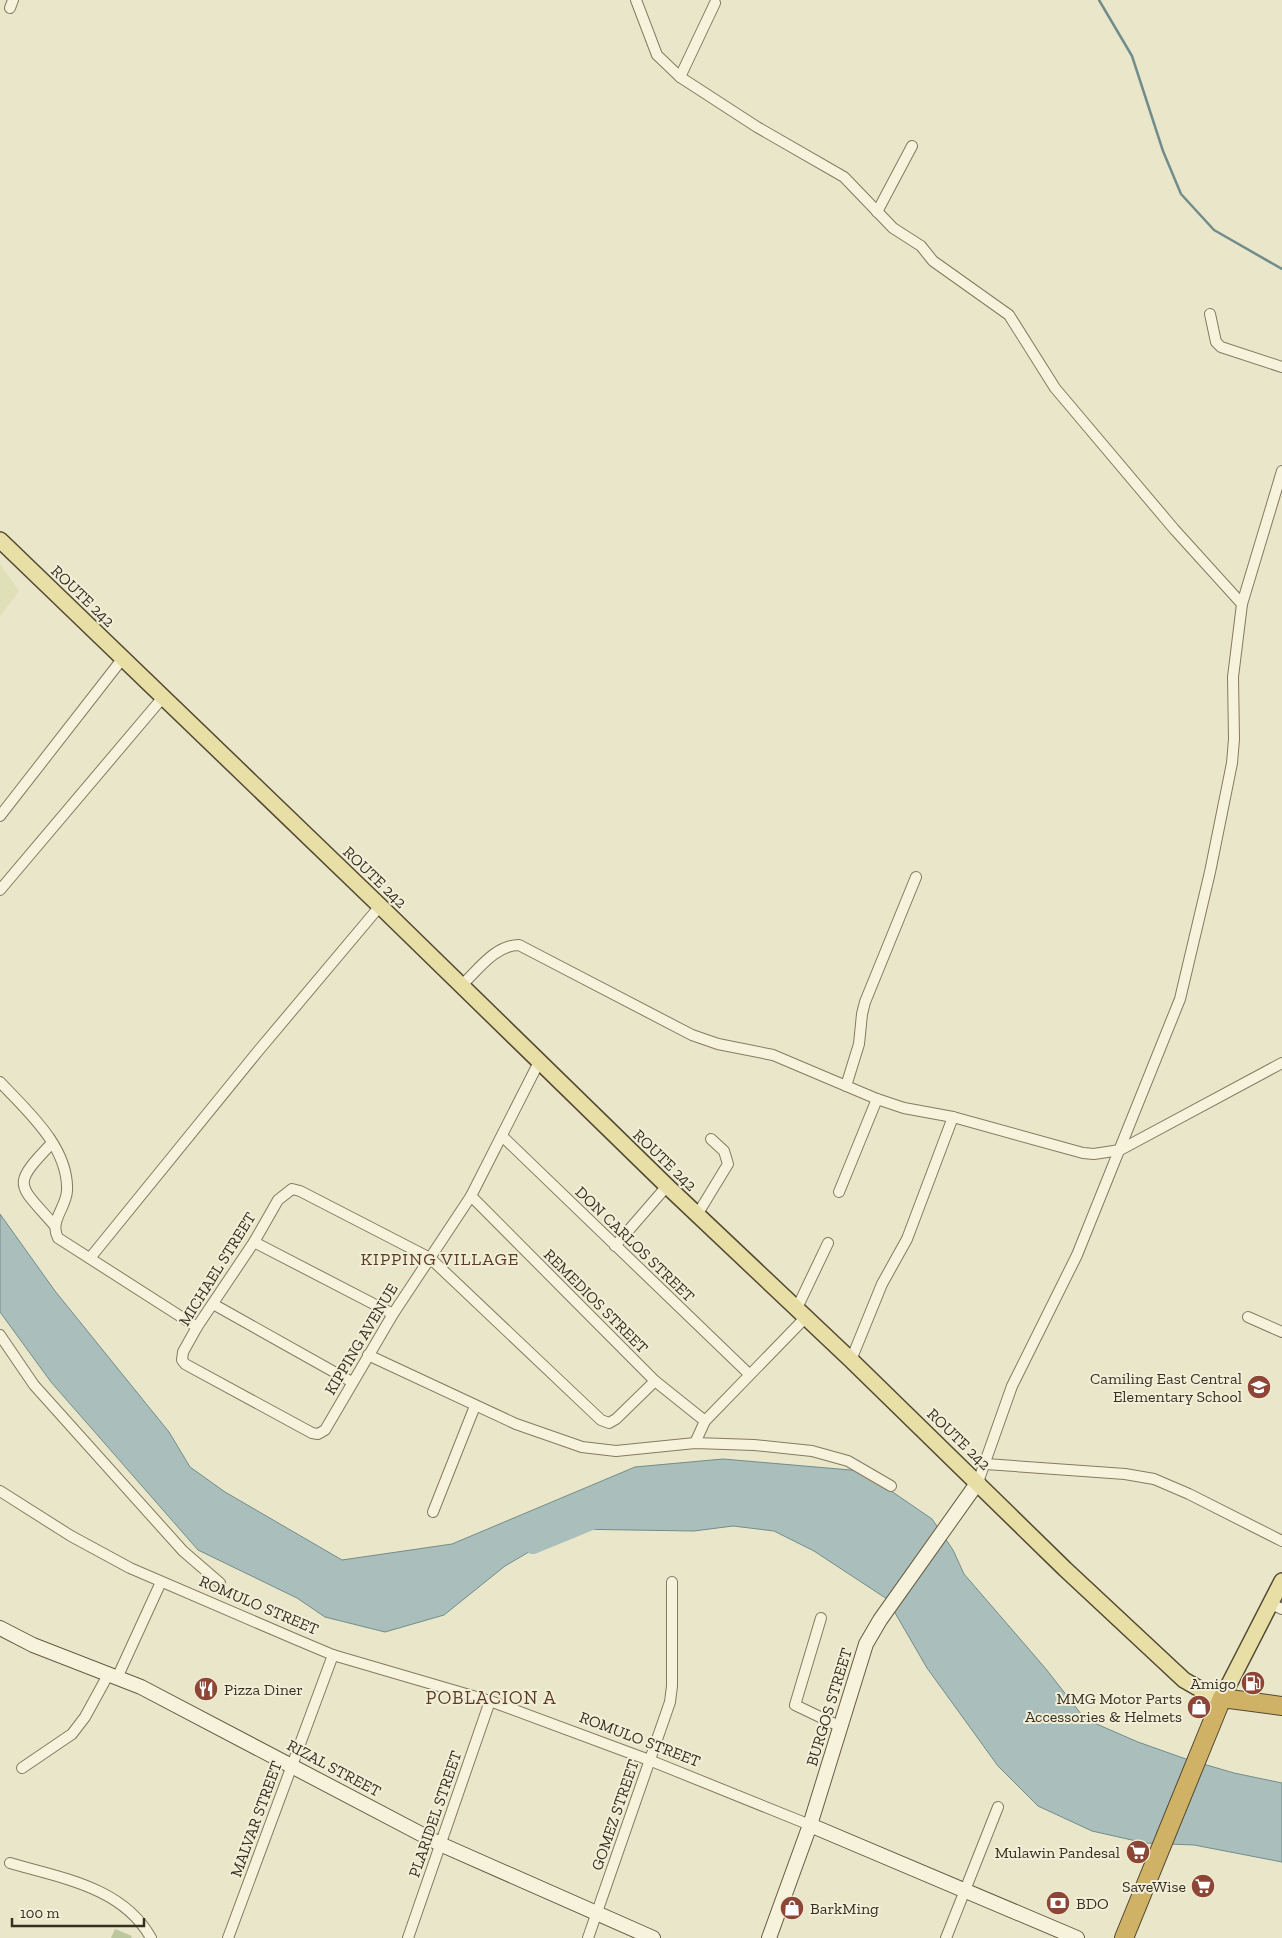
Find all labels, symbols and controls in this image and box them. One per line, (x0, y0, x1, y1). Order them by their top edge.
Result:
street label: ROUTE 242 (47, 561, 119, 631)
street label: ROUTE 242 (339, 842, 411, 912)
street label: ROUTE 242 (629, 1125, 701, 1195)
street label: DON CARLOS STREET (571, 1182, 699, 1306)
street label: MICHAEL STREET (174, 1209, 260, 1329)
street label: REMEDIOS STREET (540, 1245, 652, 1357)
district label: KIPPING VILLAGE (361, 1248, 519, 1270)
street label: KIPPING AVENUE (320, 1280, 402, 1398)
place label: Camiling East Central Elementary School (1090, 1369, 1242, 1406)
school or university icon: Camiling East Central Elementary School (1246, 1374, 1272, 1400)
street label: ROUTE 242 (923, 1404, 995, 1474)
street label: ROMULO STREET (196, 1571, 322, 1639)
street label: BURGOS STREET (802, 1645, 856, 1768)
fuel station icon: Amigo (1240, 1670, 1266, 1696)
place label: Amigo (1190, 1674, 1236, 1693)
restaurant icon: Pizza Diner (193, 1676, 219, 1702)
place label: Pizza Diner (224, 1680, 303, 1699)
district label: POBLACION A (425, 1686, 557, 1709)
place label: MMG Motor Parts Accessories & Helmets (1025, 1689, 1182, 1726)
shop icon: MMG Motor Parts Accessories & Helmets (1186, 1694, 1212, 1720)
street label: ROMULO STREET (577, 1707, 703, 1771)
street label: RIZAL STREET (284, 1735, 384, 1801)
street label: PLARIDEL STREET (404, 1748, 466, 1880)
street label: GOMEZ STREET (587, 1757, 643, 1873)
street label: MALVAR STREET (226, 1758, 286, 1880)
supermarket icon: Mulawin Pandesal (1125, 1839, 1151, 1865)
place label: Mulawin Pandesal (995, 1843, 1120, 1862)
supermarket icon: SaveWise (1190, 1873, 1216, 1899)
place label: SaveWise (1122, 1877, 1186, 1896)
bank icon: BDO (1045, 1890, 1071, 1916)
place label: BDO (1076, 1894, 1109, 1913)
shop icon: BarkMing (779, 1895, 805, 1921)
scale bar (12, 1896, 145, 1928)
place label: BarkMing (810, 1899, 879, 1918)
text: 100 m (20, 1904, 59, 1922)

